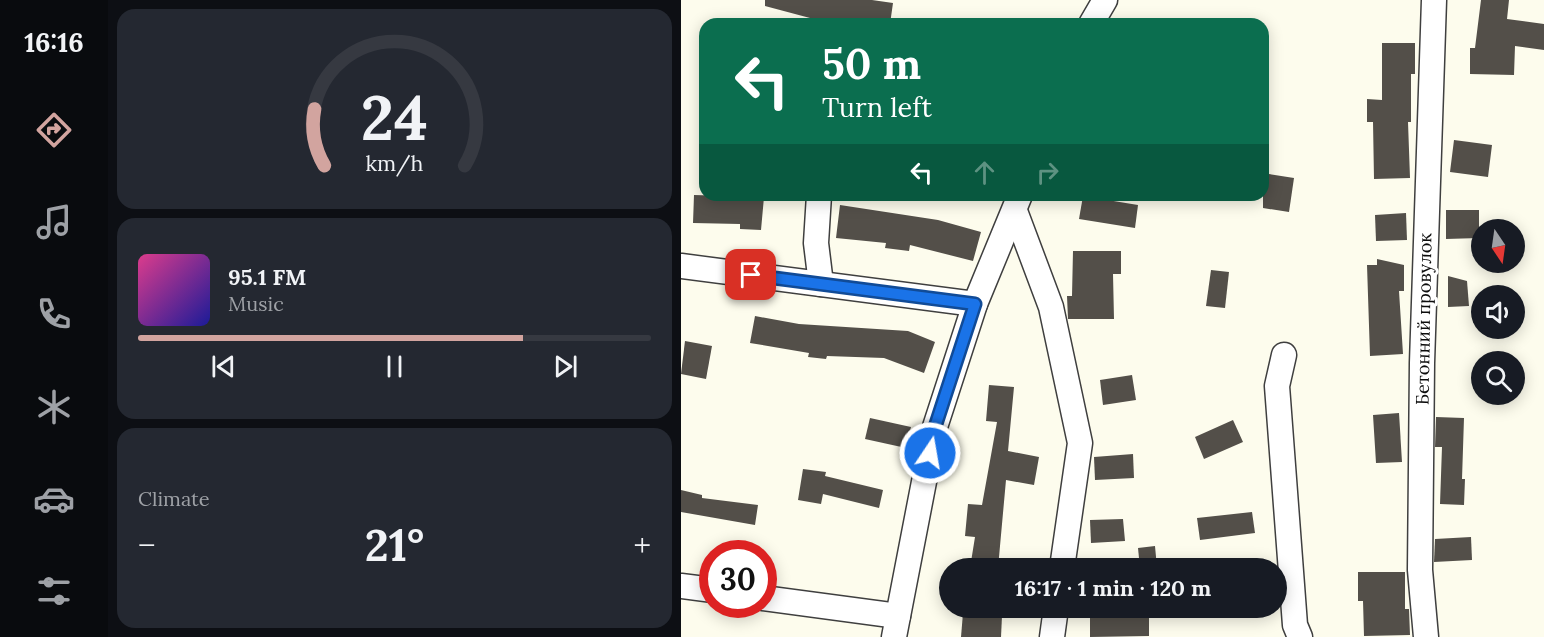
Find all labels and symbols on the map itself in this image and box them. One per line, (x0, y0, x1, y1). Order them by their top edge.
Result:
north arrow (1471, 219, 1525, 273)
street label: Бетонний провулок (1410, 232, 1437, 405)
pin (725, 249, 776, 300)
position arrow (898, 421, 962, 485)
speed limit sign: 30 (699, 540, 777, 618)

